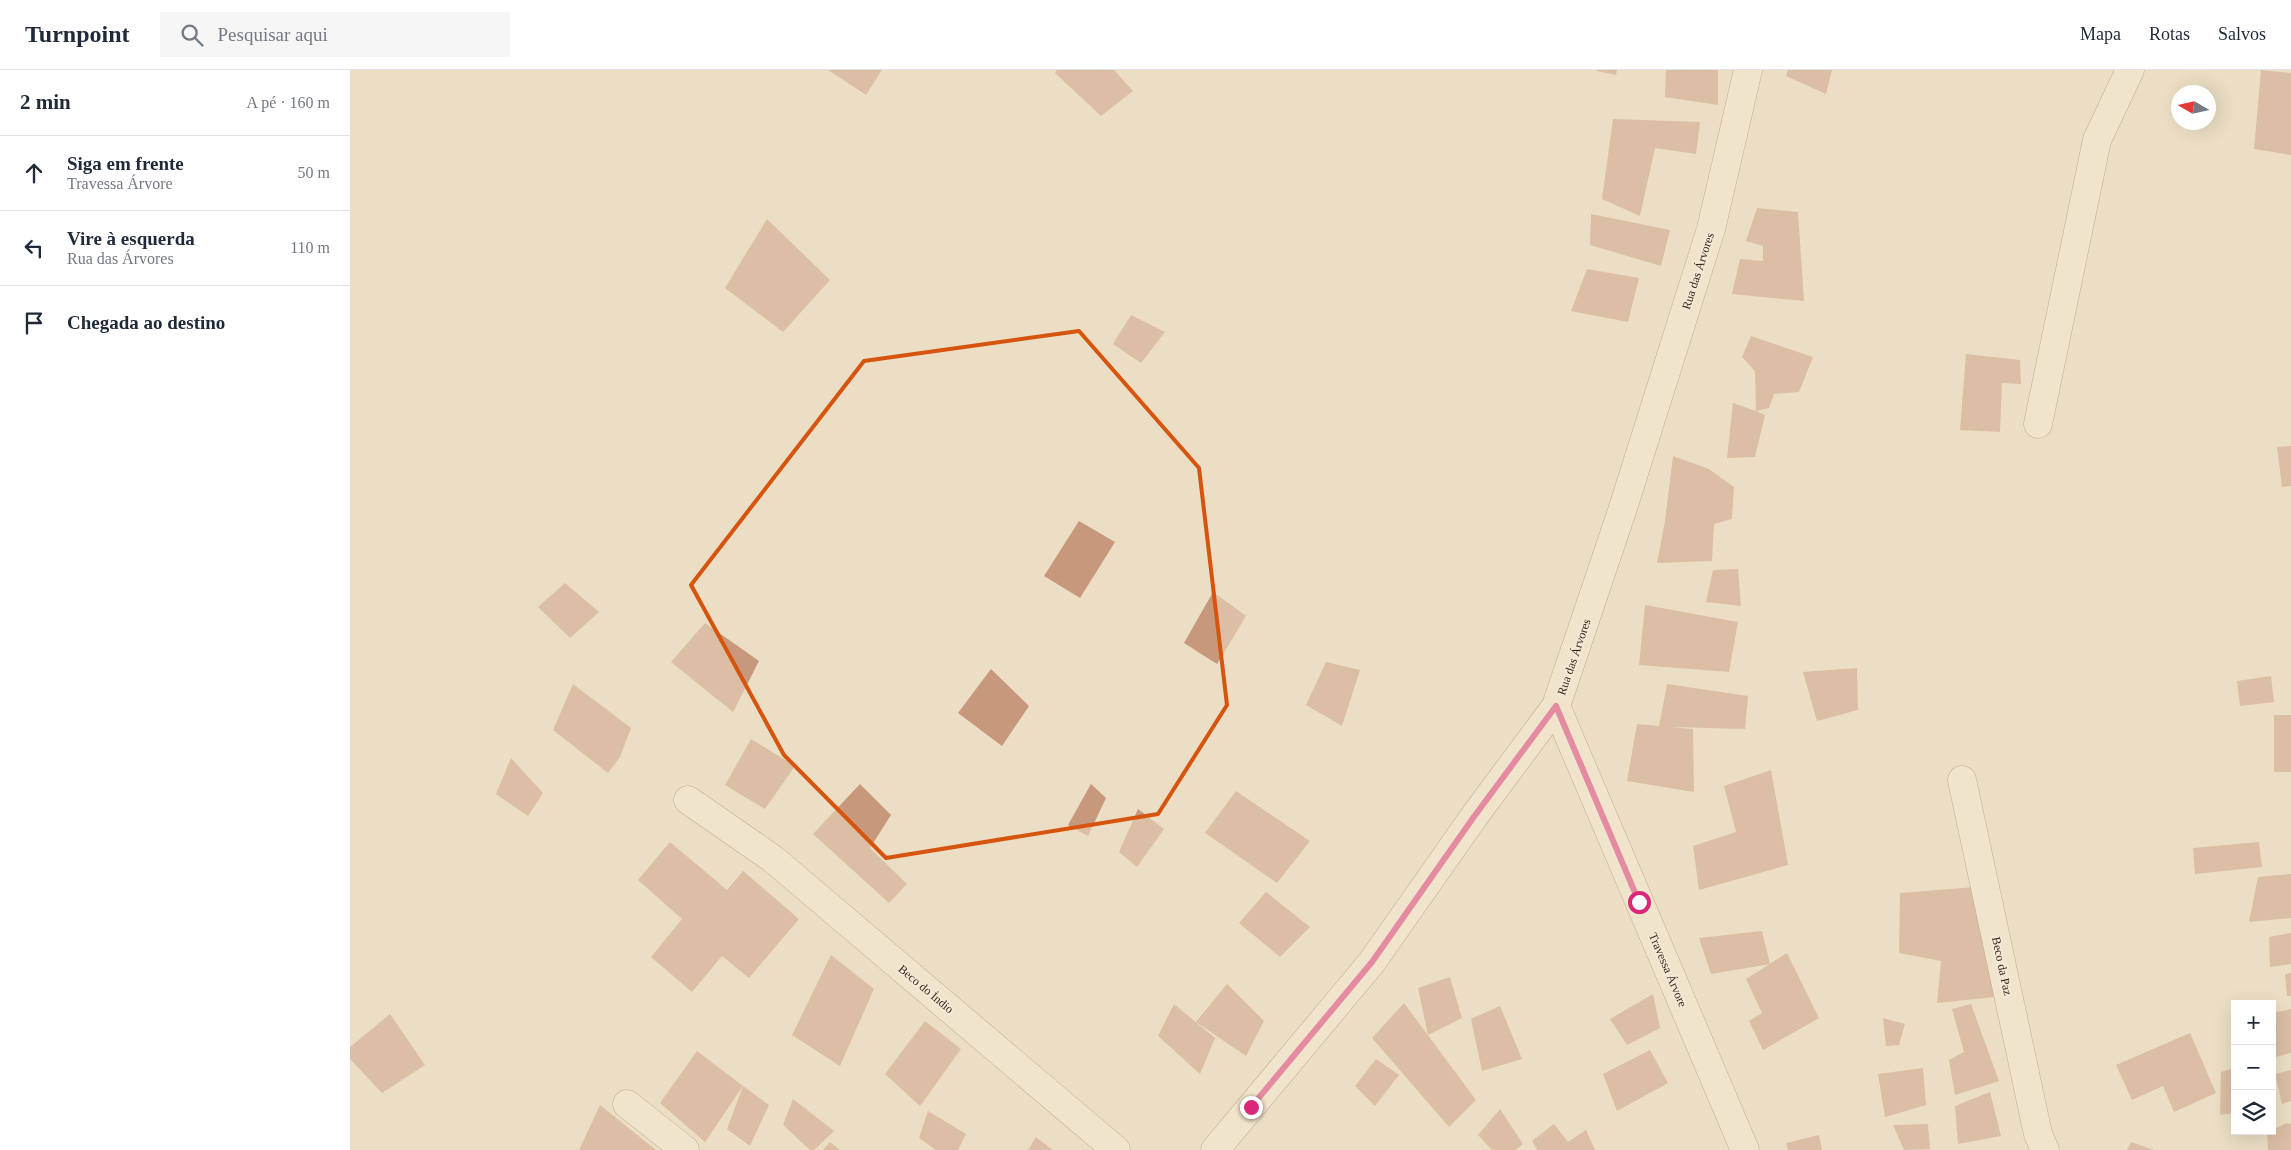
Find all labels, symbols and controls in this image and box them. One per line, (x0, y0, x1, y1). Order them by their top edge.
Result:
search box (160, 12, 510, 57)
text: Turnpoint (25, 21, 130, 47)
icon: search (178, 21, 206, 49)
text: Pesquisar aqui (218, 24, 328, 45)
text: Mapa (2080, 24, 2121, 44)
text: Rotas (2149, 24, 2190, 44)
text: Salvos (2218, 24, 2266, 44)
north arrow (2171, 85, 2216, 130)
text: 2 min (20, 90, 71, 114)
text: A pé · 160 m (246, 94, 330, 111)
text: Siga em frente (67, 153, 184, 174)
icon: ahead (20, 159, 48, 187)
text: 50 m (298, 164, 330, 181)
text: Travessa Árvore (67, 175, 173, 192)
text: Vire à esquerda (67, 228, 195, 249)
street label: Rua das Árvores (1679, 230, 1717, 311)
icon: left (20, 234, 48, 262)
text: 110 m (290, 239, 330, 256)
text: Rua das Árvores (67, 250, 174, 267)
icon: arrive (20, 309, 48, 337)
text: Chegada ao destino (67, 312, 225, 333)
street label: Rua das Árvores (1554, 617, 1594, 697)
route start (1628, 891, 1651, 914)
street label: Travessa Árvore (1646, 931, 1690, 1009)
street label: Beco da Paz (1989, 936, 2015, 996)
street label: Beco do Índio (895, 962, 957, 1016)
map controls (2231, 1000, 2276, 1135)
button: + (2231, 1000, 2276, 1045)
button: − (2231, 1045, 2276, 1090)
button: layers (2231, 1090, 2276, 1135)
route end (1240, 1096, 1263, 1119)

